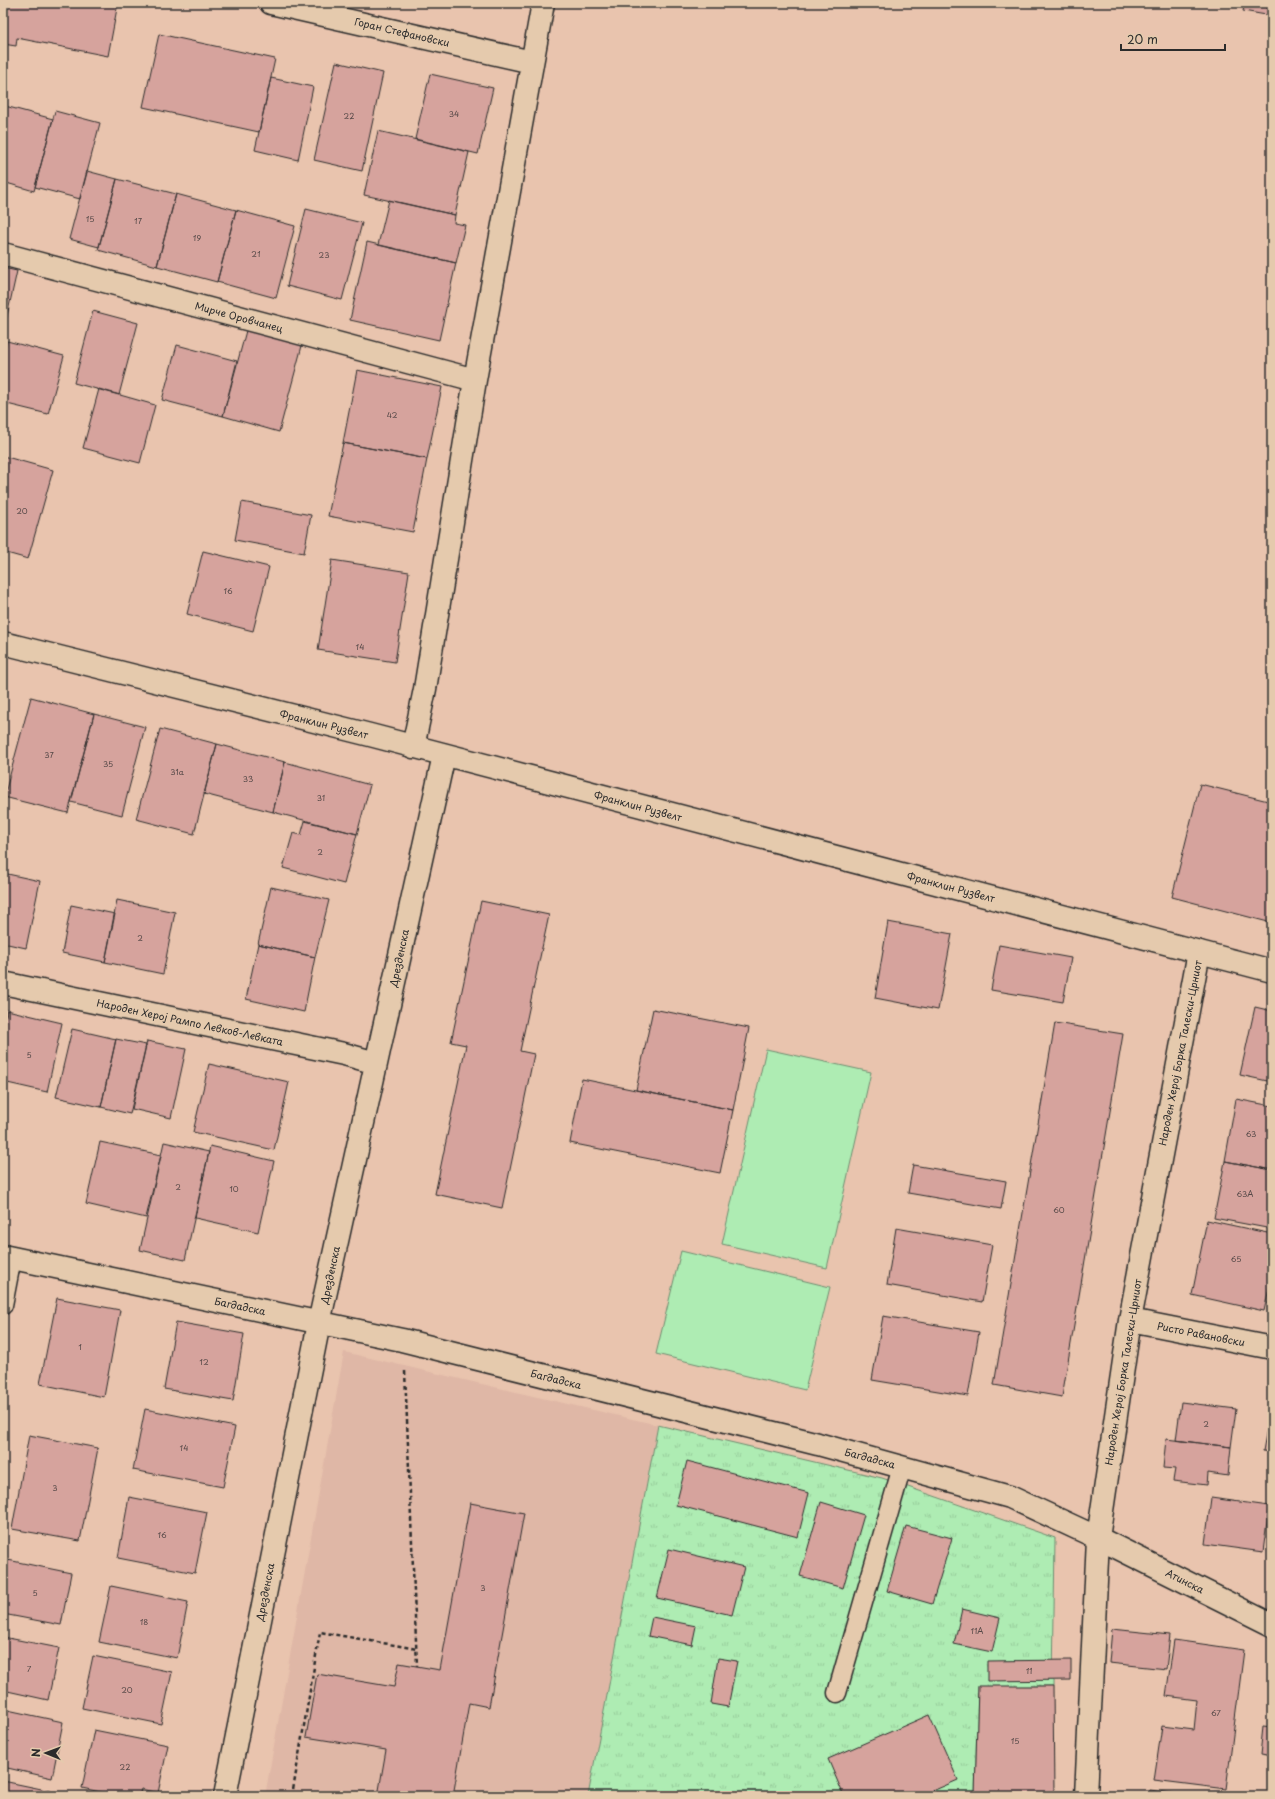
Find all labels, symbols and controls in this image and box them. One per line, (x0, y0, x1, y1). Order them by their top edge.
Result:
street label: Горан Стефановски (353, 13, 451, 50)
scale bar (1121, 26, 1225, 52)
text: 20 m (1127, 30, 1158, 48)
house number: 34 (449, 108, 459, 120)
house number: 22 (344, 110, 354, 122)
house number: 15 (86, 213, 94, 225)
house number: 17 (134, 215, 143, 227)
house number: 19 (193, 232, 201, 244)
house number: 21 (251, 248, 261, 260)
house number: 23 (319, 249, 329, 261)
street label: Мирче Оровчанец (193, 298, 285, 336)
house number: 42 (387, 409, 398, 421)
house number: 20 (16, 505, 28, 517)
house number: 16 (223, 585, 233, 597)
house number: 14 (356, 641, 364, 653)
street label: Франклин Рузвелт (278, 705, 370, 743)
house number: 37 (44, 749, 54, 761)
house number: 35 (103, 758, 113, 770)
house number: 31a (170, 766, 184, 778)
house number: 33 (243, 773, 253, 785)
street label: Франклин Рузвелт (592, 787, 684, 825)
house number: 31 (317, 792, 325, 804)
house number: 2 (317, 846, 323, 858)
street label: Франклин Рузвелт (905, 868, 997, 906)
street label: Дрезденска (385, 927, 412, 989)
house number: 2 (137, 932, 143, 944)
street label: Народен Херој Борка Талески-Црниот (1154, 959, 1205, 1147)
street label: Народен Херој Рампо Левков-Левката (95, 994, 285, 1049)
house number: 5 (26, 1049, 32, 1061)
house number: 63 (1246, 1128, 1256, 1140)
house number: 2 (175, 1181, 181, 1193)
house number: 10 (229, 1183, 239, 1195)
house number: 63А (1237, 1188, 1253, 1200)
house number: 60 (1053, 1204, 1065, 1216)
street label: Дрезденска (316, 1244, 343, 1306)
house number: 65 (1231, 1253, 1241, 1265)
street label: Народен Херој Борка Талески-Црниот (1100, 1277, 1145, 1466)
street label: Багдадска (213, 1293, 268, 1318)
street label: Ристо Равановски (1156, 1318, 1246, 1349)
house number: 1 (78, 1341, 82, 1353)
house number: 12 (199, 1356, 209, 1368)
street label: Багдадска (529, 1365, 584, 1392)
house number: 2 (1203, 1418, 1209, 1430)
house number: 14 (180, 1442, 188, 1454)
street label: Багдадска (843, 1444, 898, 1472)
house number: 3 (52, 1482, 58, 1494)
house number: 16 (157, 1529, 167, 1541)
street label: Дрезденска (251, 1561, 278, 1623)
street label: Атинска (1163, 1565, 1208, 1597)
house number: 3 (480, 1582, 486, 1594)
house number: 5 (32, 1587, 38, 1599)
house number: 18 (140, 1616, 148, 1628)
house number: 11А (971, 1625, 983, 1637)
house number: 7 (27, 1663, 32, 1675)
house number: 11 (1026, 1665, 1032, 1677)
house number: 20 (121, 1684, 133, 1696)
house number: 67 (1211, 1707, 1221, 1719)
north arrow (26, 1733, 66, 1773)
house number: 15 (1011, 1735, 1019, 1747)
text: N (27, 1748, 44, 1757)
house number: 22 (120, 1761, 130, 1773)

